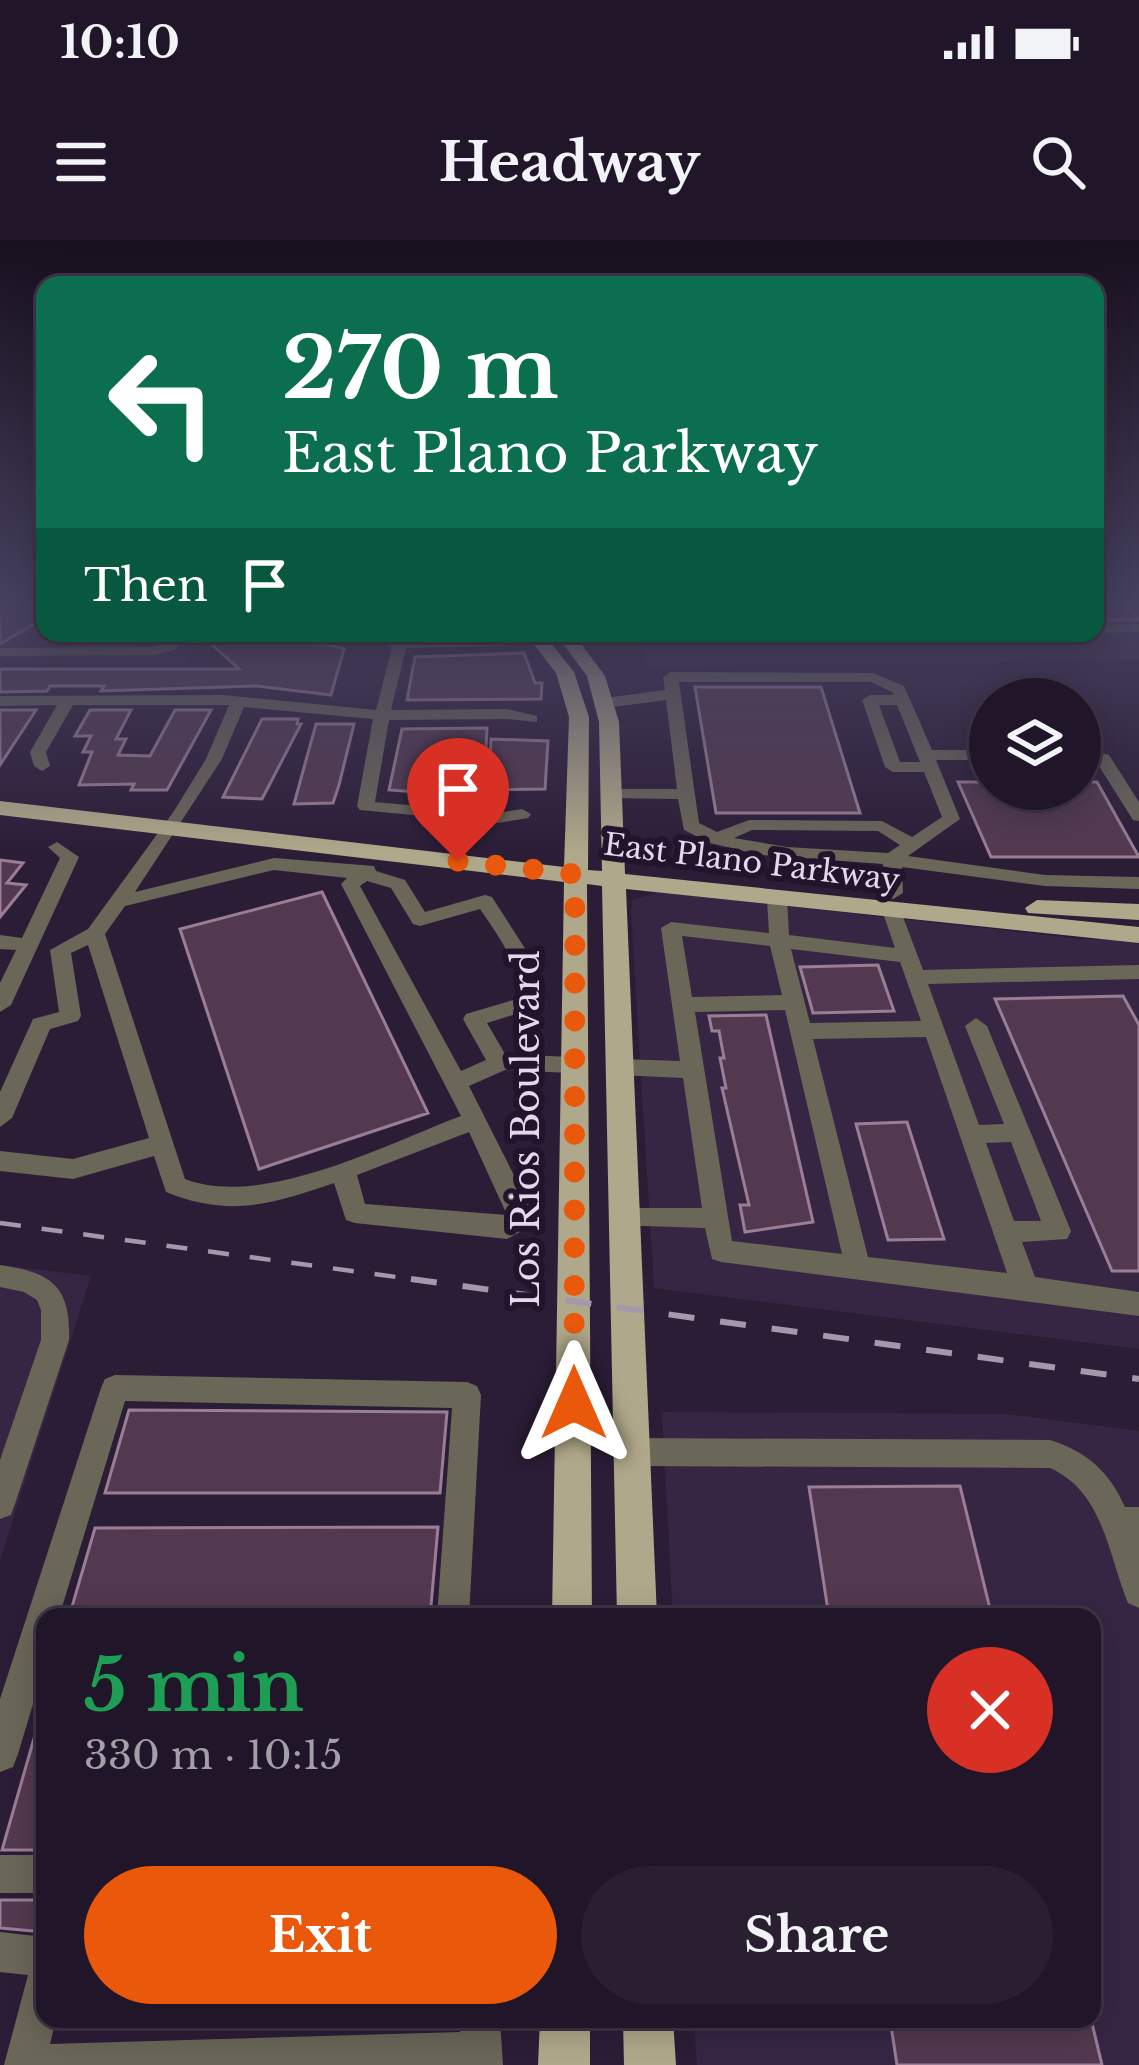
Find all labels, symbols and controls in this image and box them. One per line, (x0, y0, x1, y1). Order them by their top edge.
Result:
text: 10:10 (60, 14, 180, 70)
icon: menu (48, 129, 114, 195)
text: Headway (439, 129, 700, 196)
icon: search (1025, 129, 1091, 195)
text: 270 m (282, 317, 559, 421)
icon: left (84, 324, 240, 480)
text: East Plano Parkway (282, 420, 818, 487)
icon: arrive (232, 552, 298, 618)
text: Then (84, 557, 208, 613)
map controls (969, 678, 1101, 810)
button: layers (969, 678, 1101, 810)
pin (407, 738, 509, 861)
icon: arrive (425, 756, 491, 822)
street label: East Plano Parkway (602, 825, 902, 899)
street label: Los Rios Boulevard (504, 950, 549, 1308)
position arrow (511, 1340, 637, 1466)
text: 5 min (84, 1641, 304, 1730)
button: close (927, 1647, 1053, 1773)
text: 330 m · 10:15 (84, 1731, 342, 1780)
button: Exit (84, 1866, 557, 2004)
button: Share (581, 1866, 1053, 2004)

